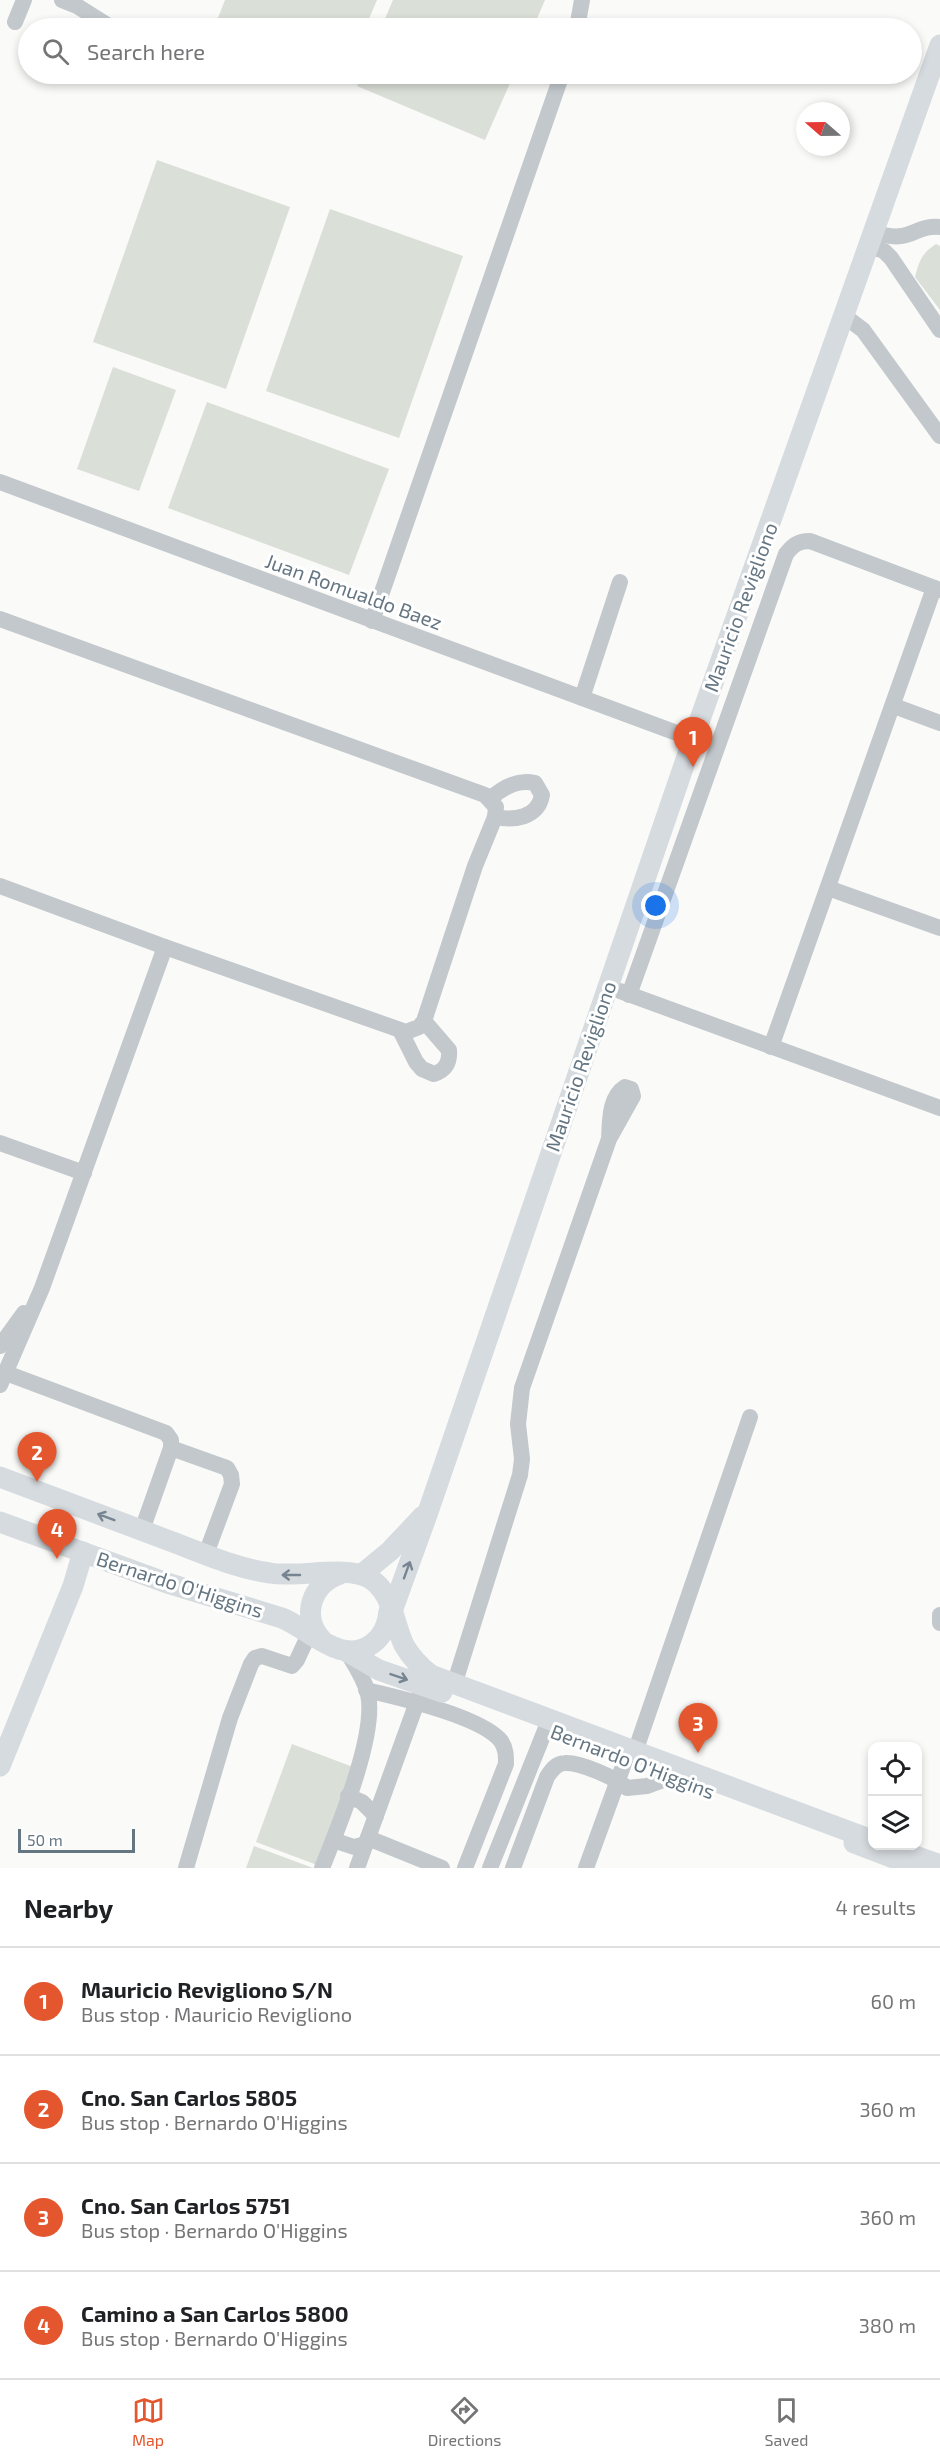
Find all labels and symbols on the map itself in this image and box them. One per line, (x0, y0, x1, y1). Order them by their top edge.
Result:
north arrow (796, 102, 850, 156)
street label: Mauricio Revigliono (698, 519, 782, 695)
street label: Juan Romualdo Baez (262, 548, 446, 634)
pin: 1 (674, 718, 712, 767)
your location (641, 891, 670, 920)
street label: Mauricio Revigliono (540, 978, 620, 1154)
pin: 2 (18, 1432, 57, 1482)
pin: 4 (38, 1510, 76, 1559)
one-way arrow (97, 1511, 116, 1522)
street label: Bernardo O'Higgins (94, 1546, 266, 1622)
one-way arrow (402, 1562, 413, 1580)
one-way arrow (281, 1569, 301, 1581)
one-way arrow (389, 1672, 408, 1683)
pin: 3 (678, 1704, 718, 1753)
street label: Bernardo O'Higgins (548, 1719, 718, 1803)
scale bar (18, 1826, 135, 1854)

